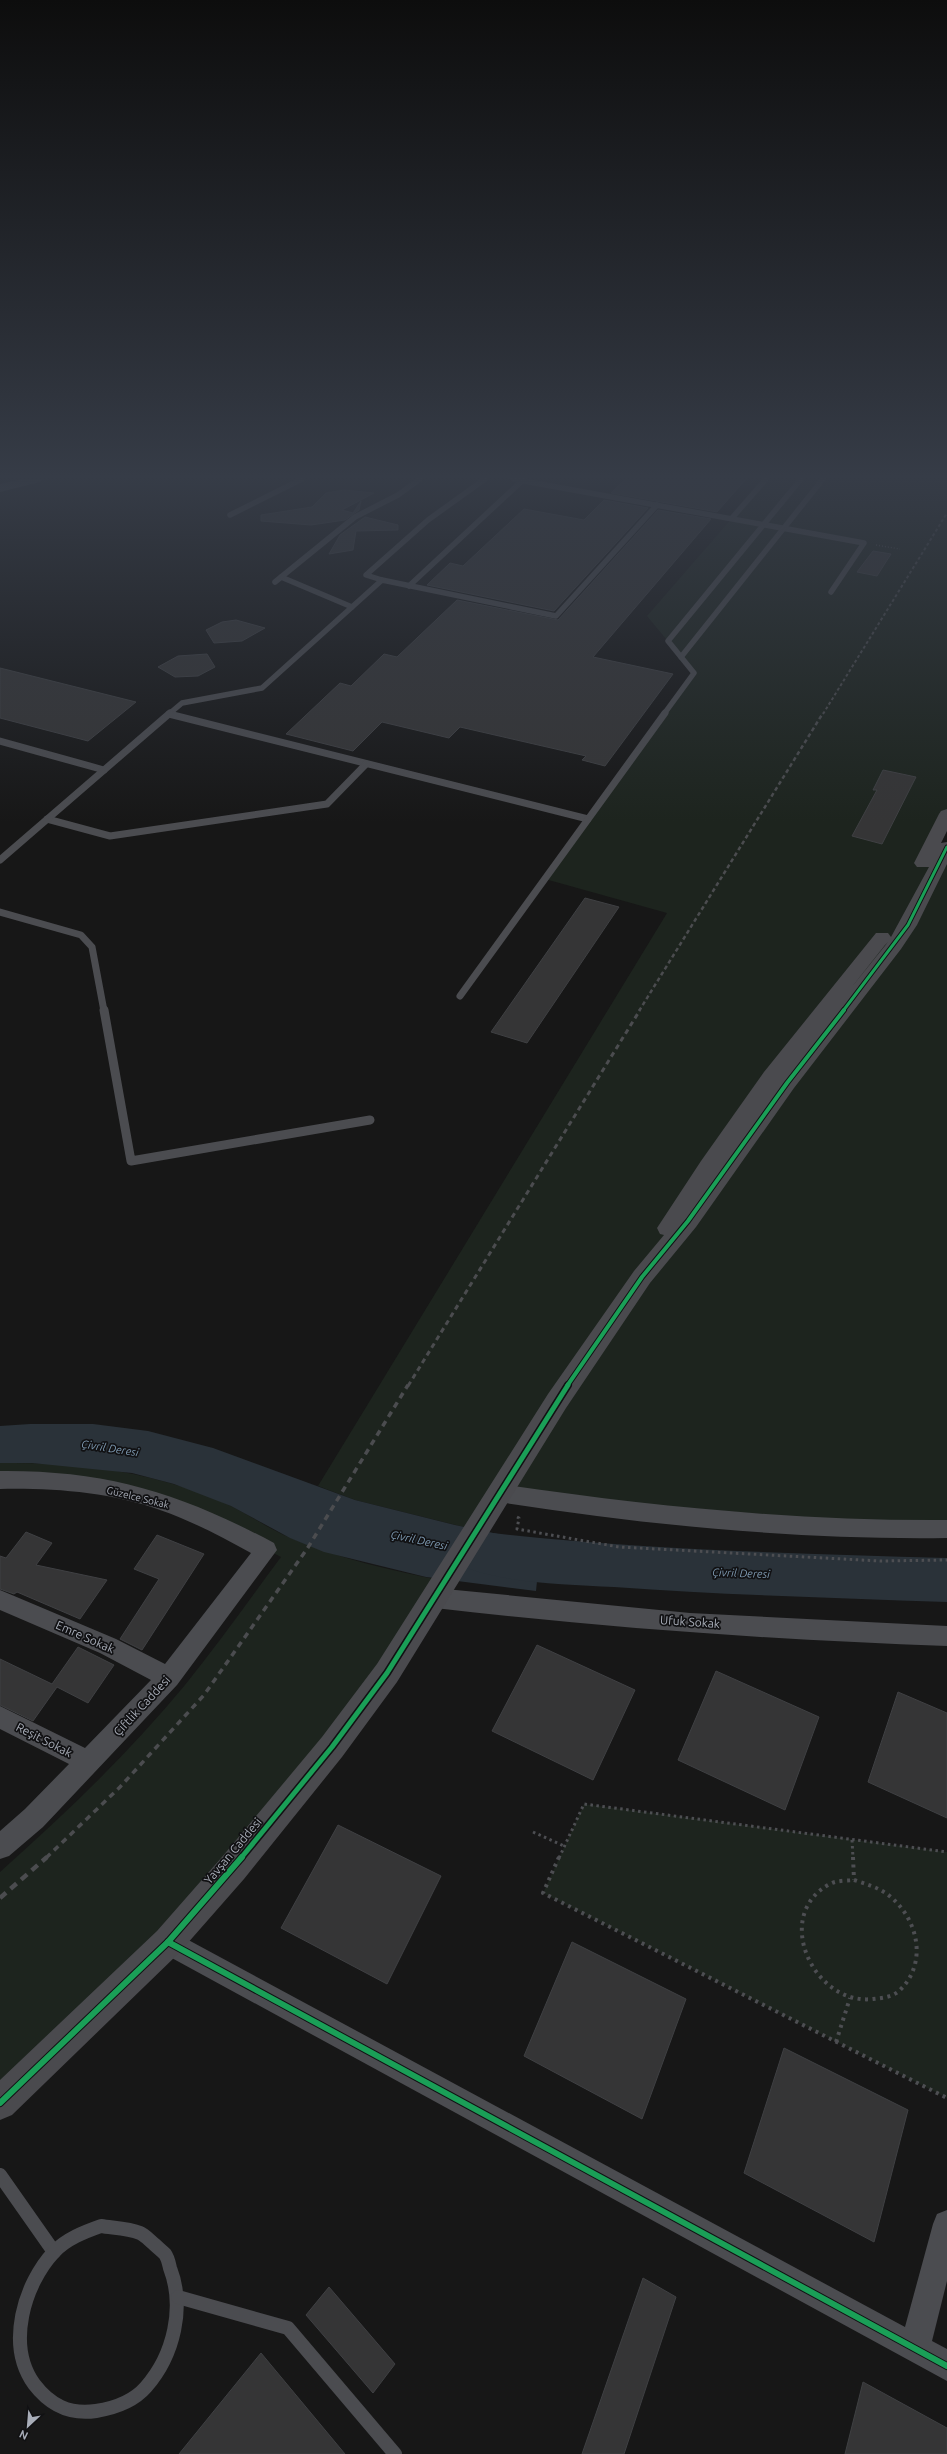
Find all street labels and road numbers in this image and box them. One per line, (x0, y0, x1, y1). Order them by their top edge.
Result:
street label: Güzelce Sokak (106, 1484, 170, 1511)
street label: Ufuk Sokak (660, 1613, 720, 1630)
street label: Emre Sokak (54, 1618, 116, 1655)
street label: Çiftlik Caddesi (111, 1673, 173, 1738)
street label: Reşit Sokak (14, 1720, 74, 1759)
street label: Yavşan Caddesi (201, 1815, 264, 1886)

